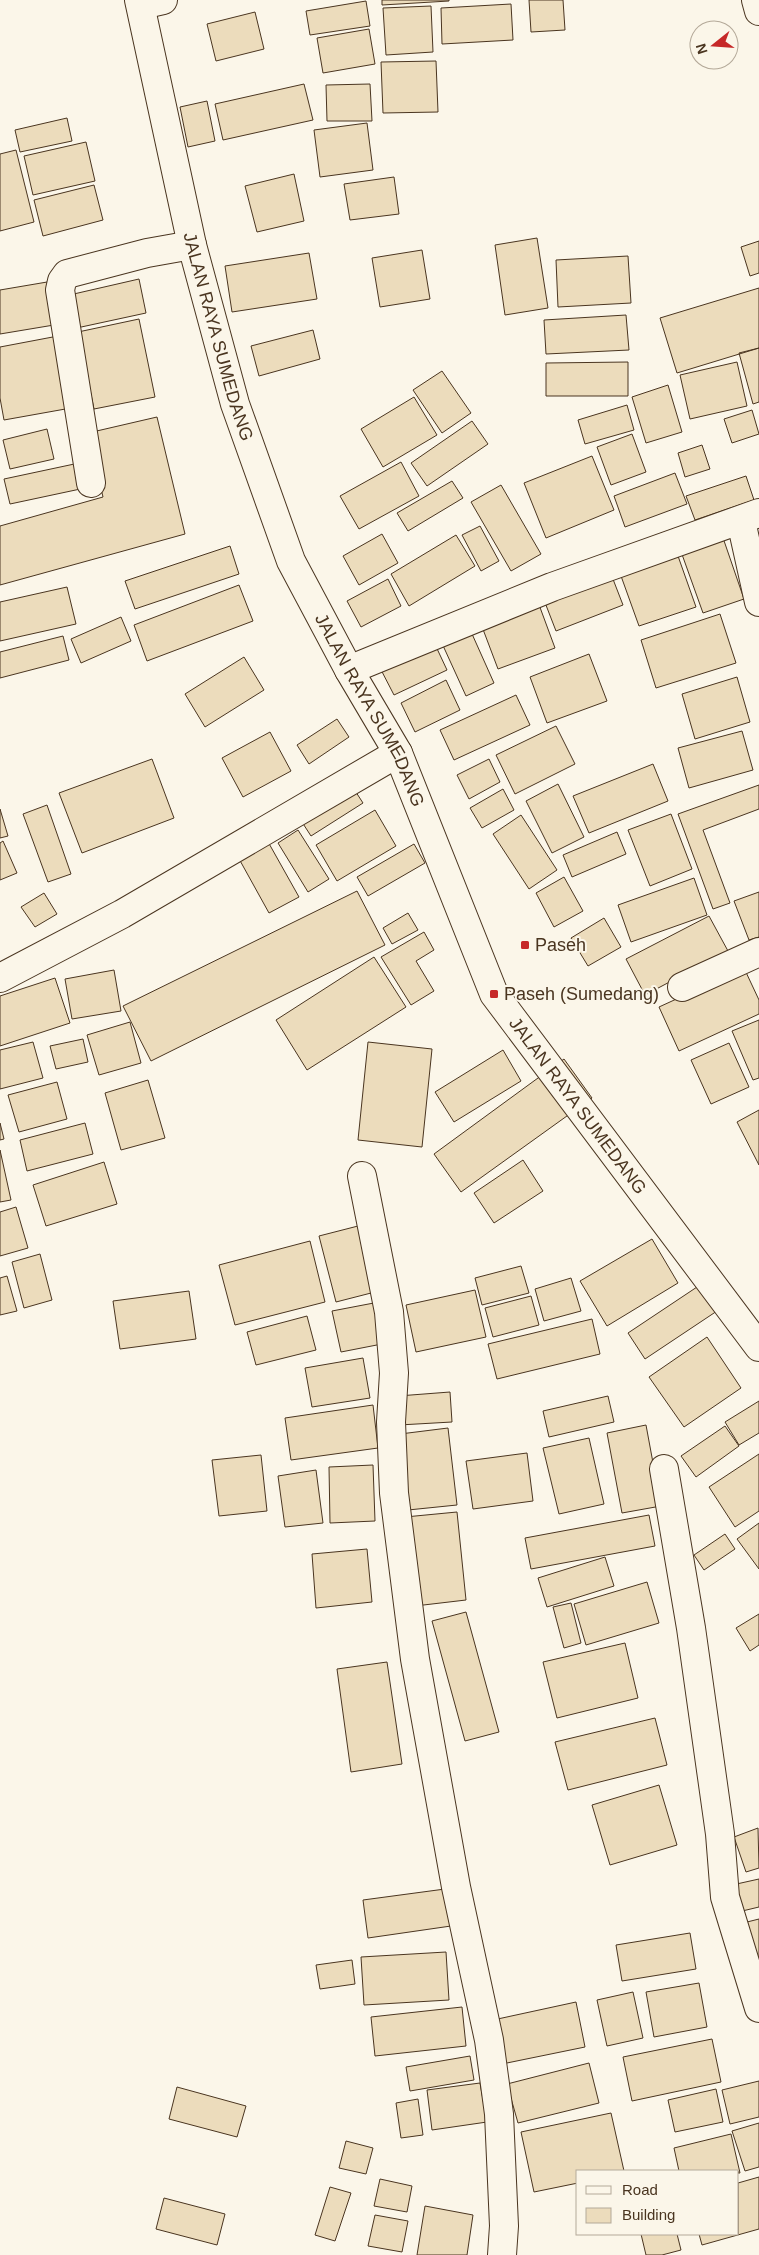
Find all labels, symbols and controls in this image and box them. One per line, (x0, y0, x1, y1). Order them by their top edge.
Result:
north arrow (689, 20, 739, 70)
text: N (692, 42, 711, 56)
street label: JALAN RAYA SUMEDANG (180, 231, 257, 444)
street label: JALAN RAYA SUMEDANG (311, 610, 428, 809)
place label: Paseh (535, 935, 586, 955)
marker: Paseh (519, 939, 531, 951)
place label: Paseh (Sumedang) (504, 984, 659, 1004)
marker: Paseh (Sumedang) (488, 988, 500, 1000)
street label: JALAN RAYA SUMEDANG (505, 1014, 651, 1198)
legend (576, 2170, 739, 2235)
text: Road (622, 2181, 658, 2198)
text: Building (622, 2206, 675, 2223)

